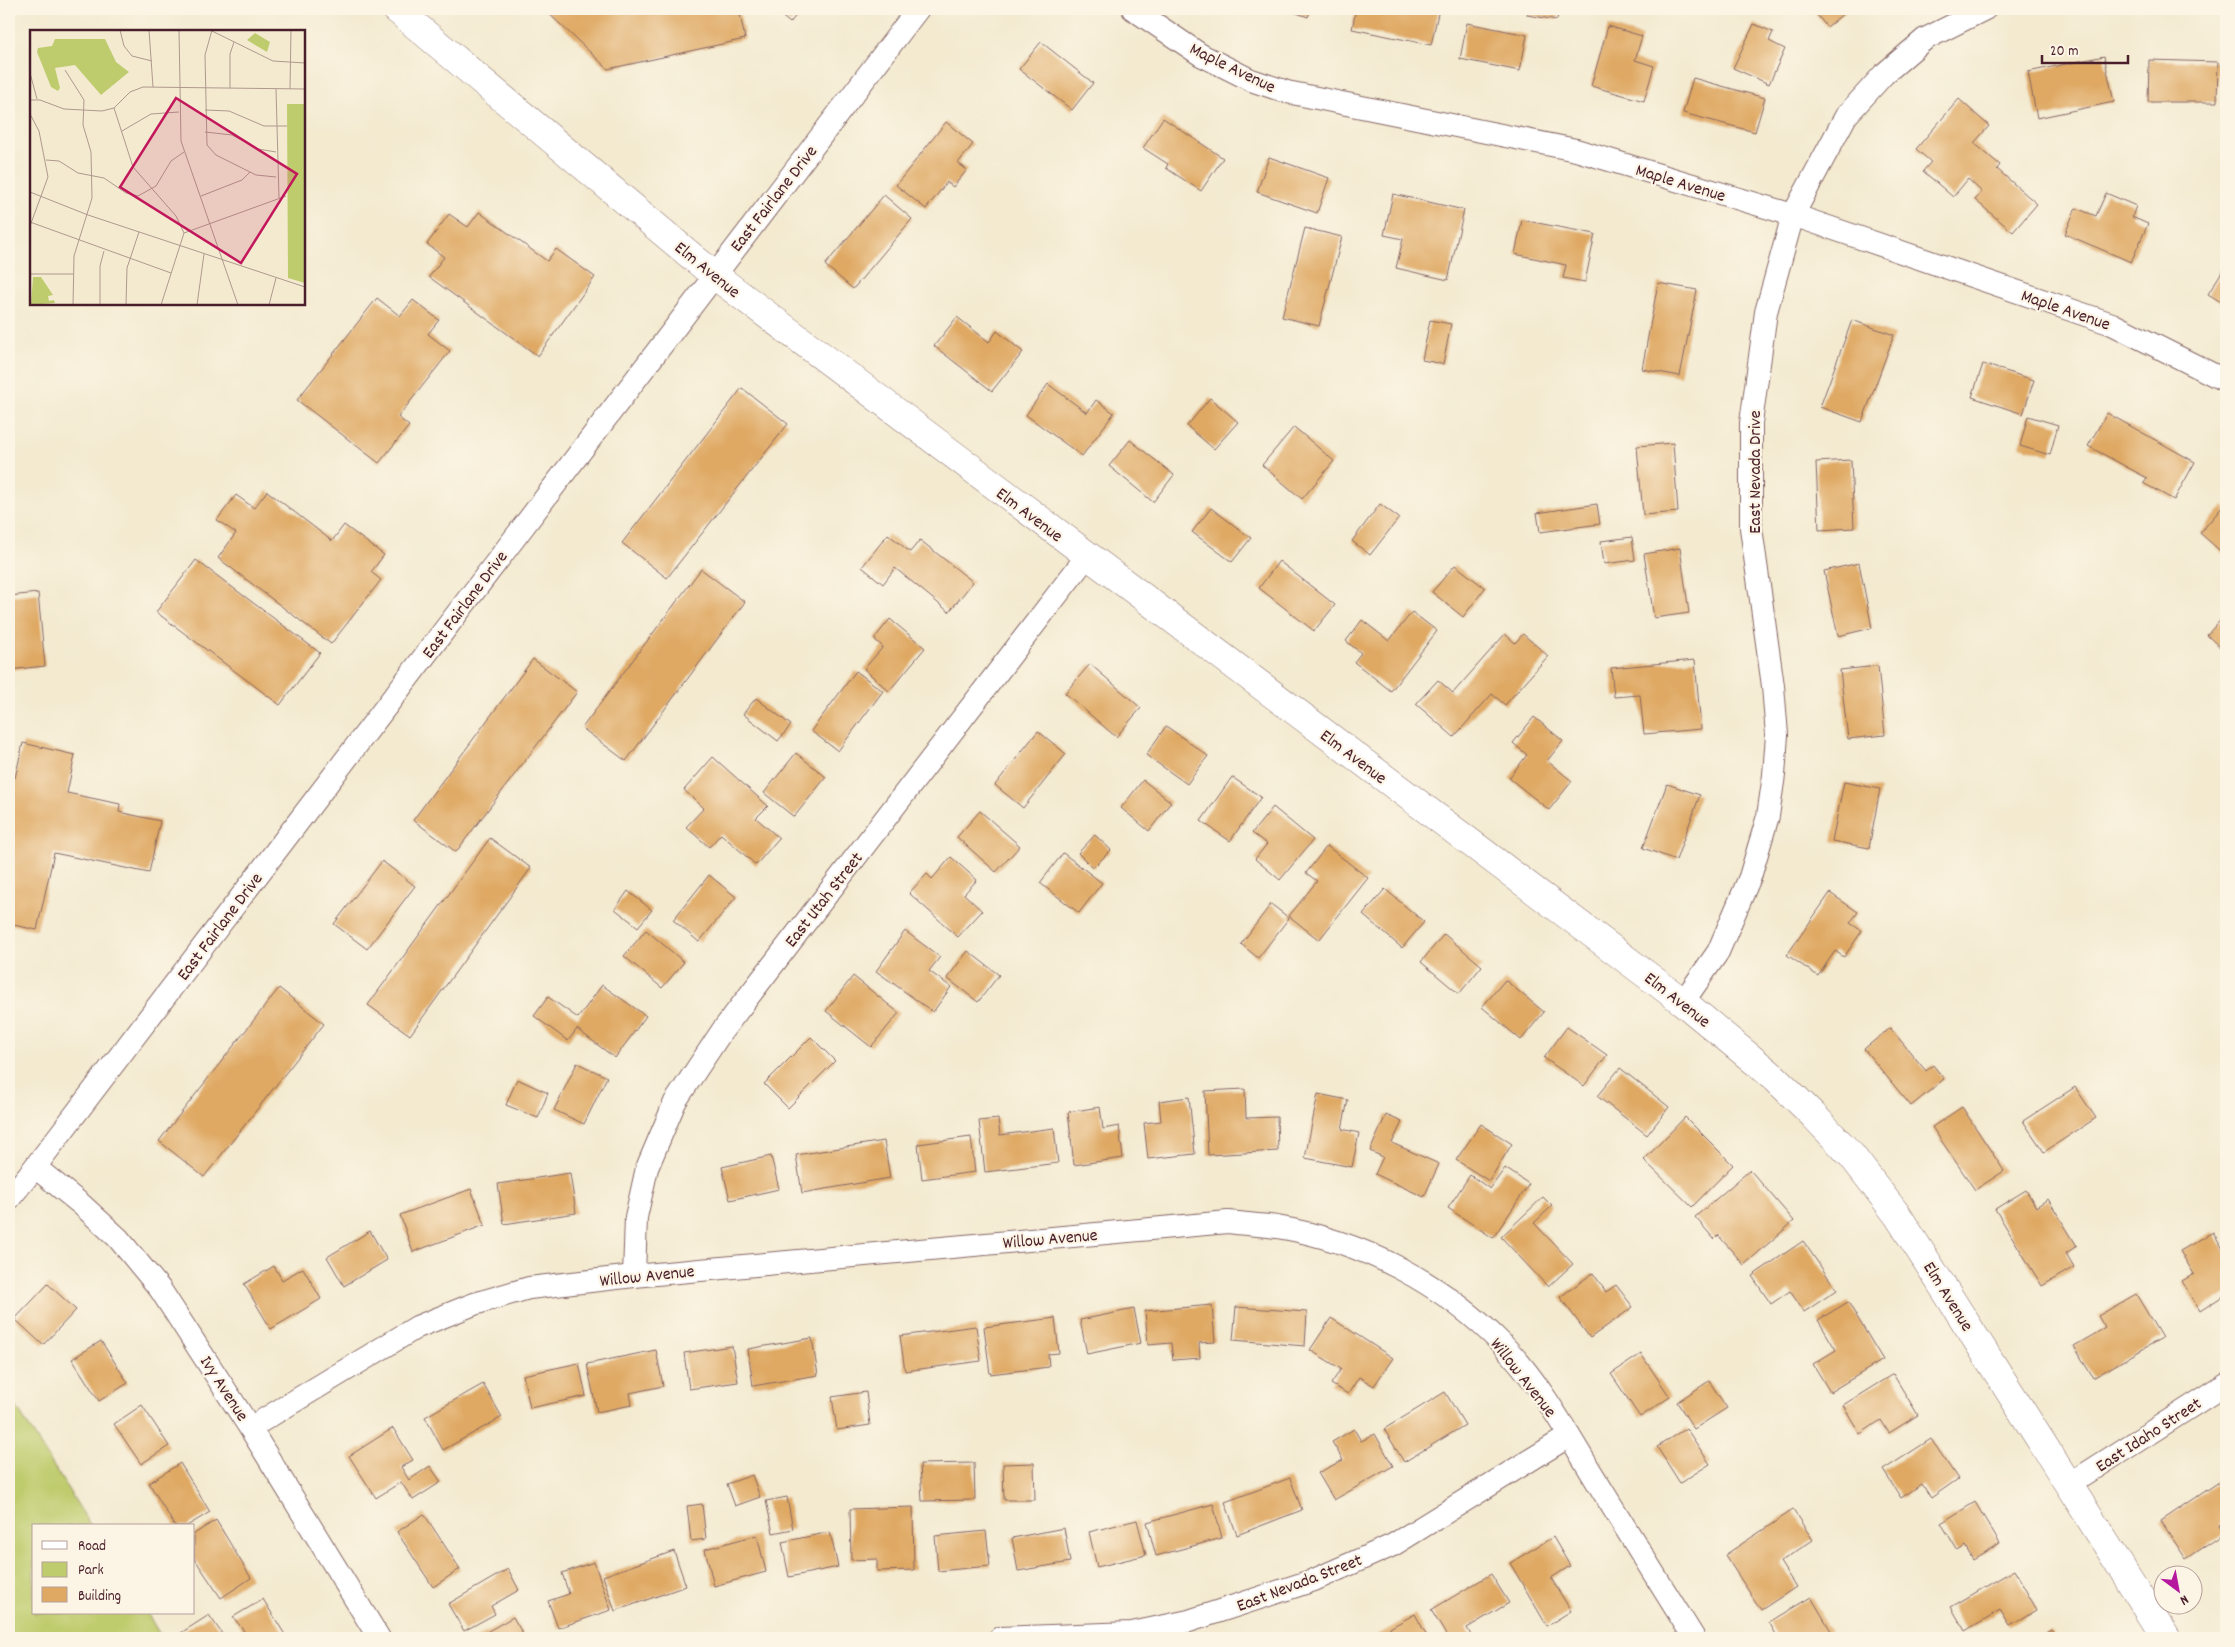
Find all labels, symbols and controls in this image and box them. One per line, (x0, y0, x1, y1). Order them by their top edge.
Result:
inset map (30, 30, 305, 305)
scale bar (2042, 32, 2129, 64)
street label: Maple Avenue (1185, 38, 1279, 101)
text: 20 m (2050, 41, 2078, 63)
street label: East Fairlane Drive (725, 141, 825, 258)
street label: Maple Avenue (1632, 159, 1728, 210)
street label: Elm Avenue (668, 237, 745, 305)
street label: Maple Avenue (2017, 284, 2113, 338)
street label: East Nevada Drive (1744, 410, 1769, 534)
street label: Elm Avenue (990, 482, 1067, 550)
street label: East Fairlane Drive (417, 546, 515, 665)
street label: Elm Avenue (1314, 724, 1391, 792)
street label: East Utah Street (780, 847, 870, 953)
street label: East Fairlane Drive (172, 868, 270, 987)
street label: Elm Avenue (1638, 967, 1715, 1035)
street label: Willow Avenue (1002, 1224, 1099, 1257)
street label: Elm Avenue (1916, 1258, 1978, 1337)
street label: Willow Avenue (599, 1260, 696, 1295)
street label: Willow Avenue (1483, 1333, 1561, 1424)
street label: Ivy Avenue (192, 1352, 254, 1427)
street label: East Idaho Street (2092, 1392, 2207, 1480)
legend (32, 1524, 195, 1614)
text: Road (78, 1536, 106, 1558)
street label: East Nevada Street (1234, 1549, 1367, 1620)
text: Park (78, 1560, 104, 1582)
north arrow (2152, 1564, 2202, 1614)
text: Building (78, 1586, 121, 1608)
text: N (2176, 1589, 2192, 1610)

